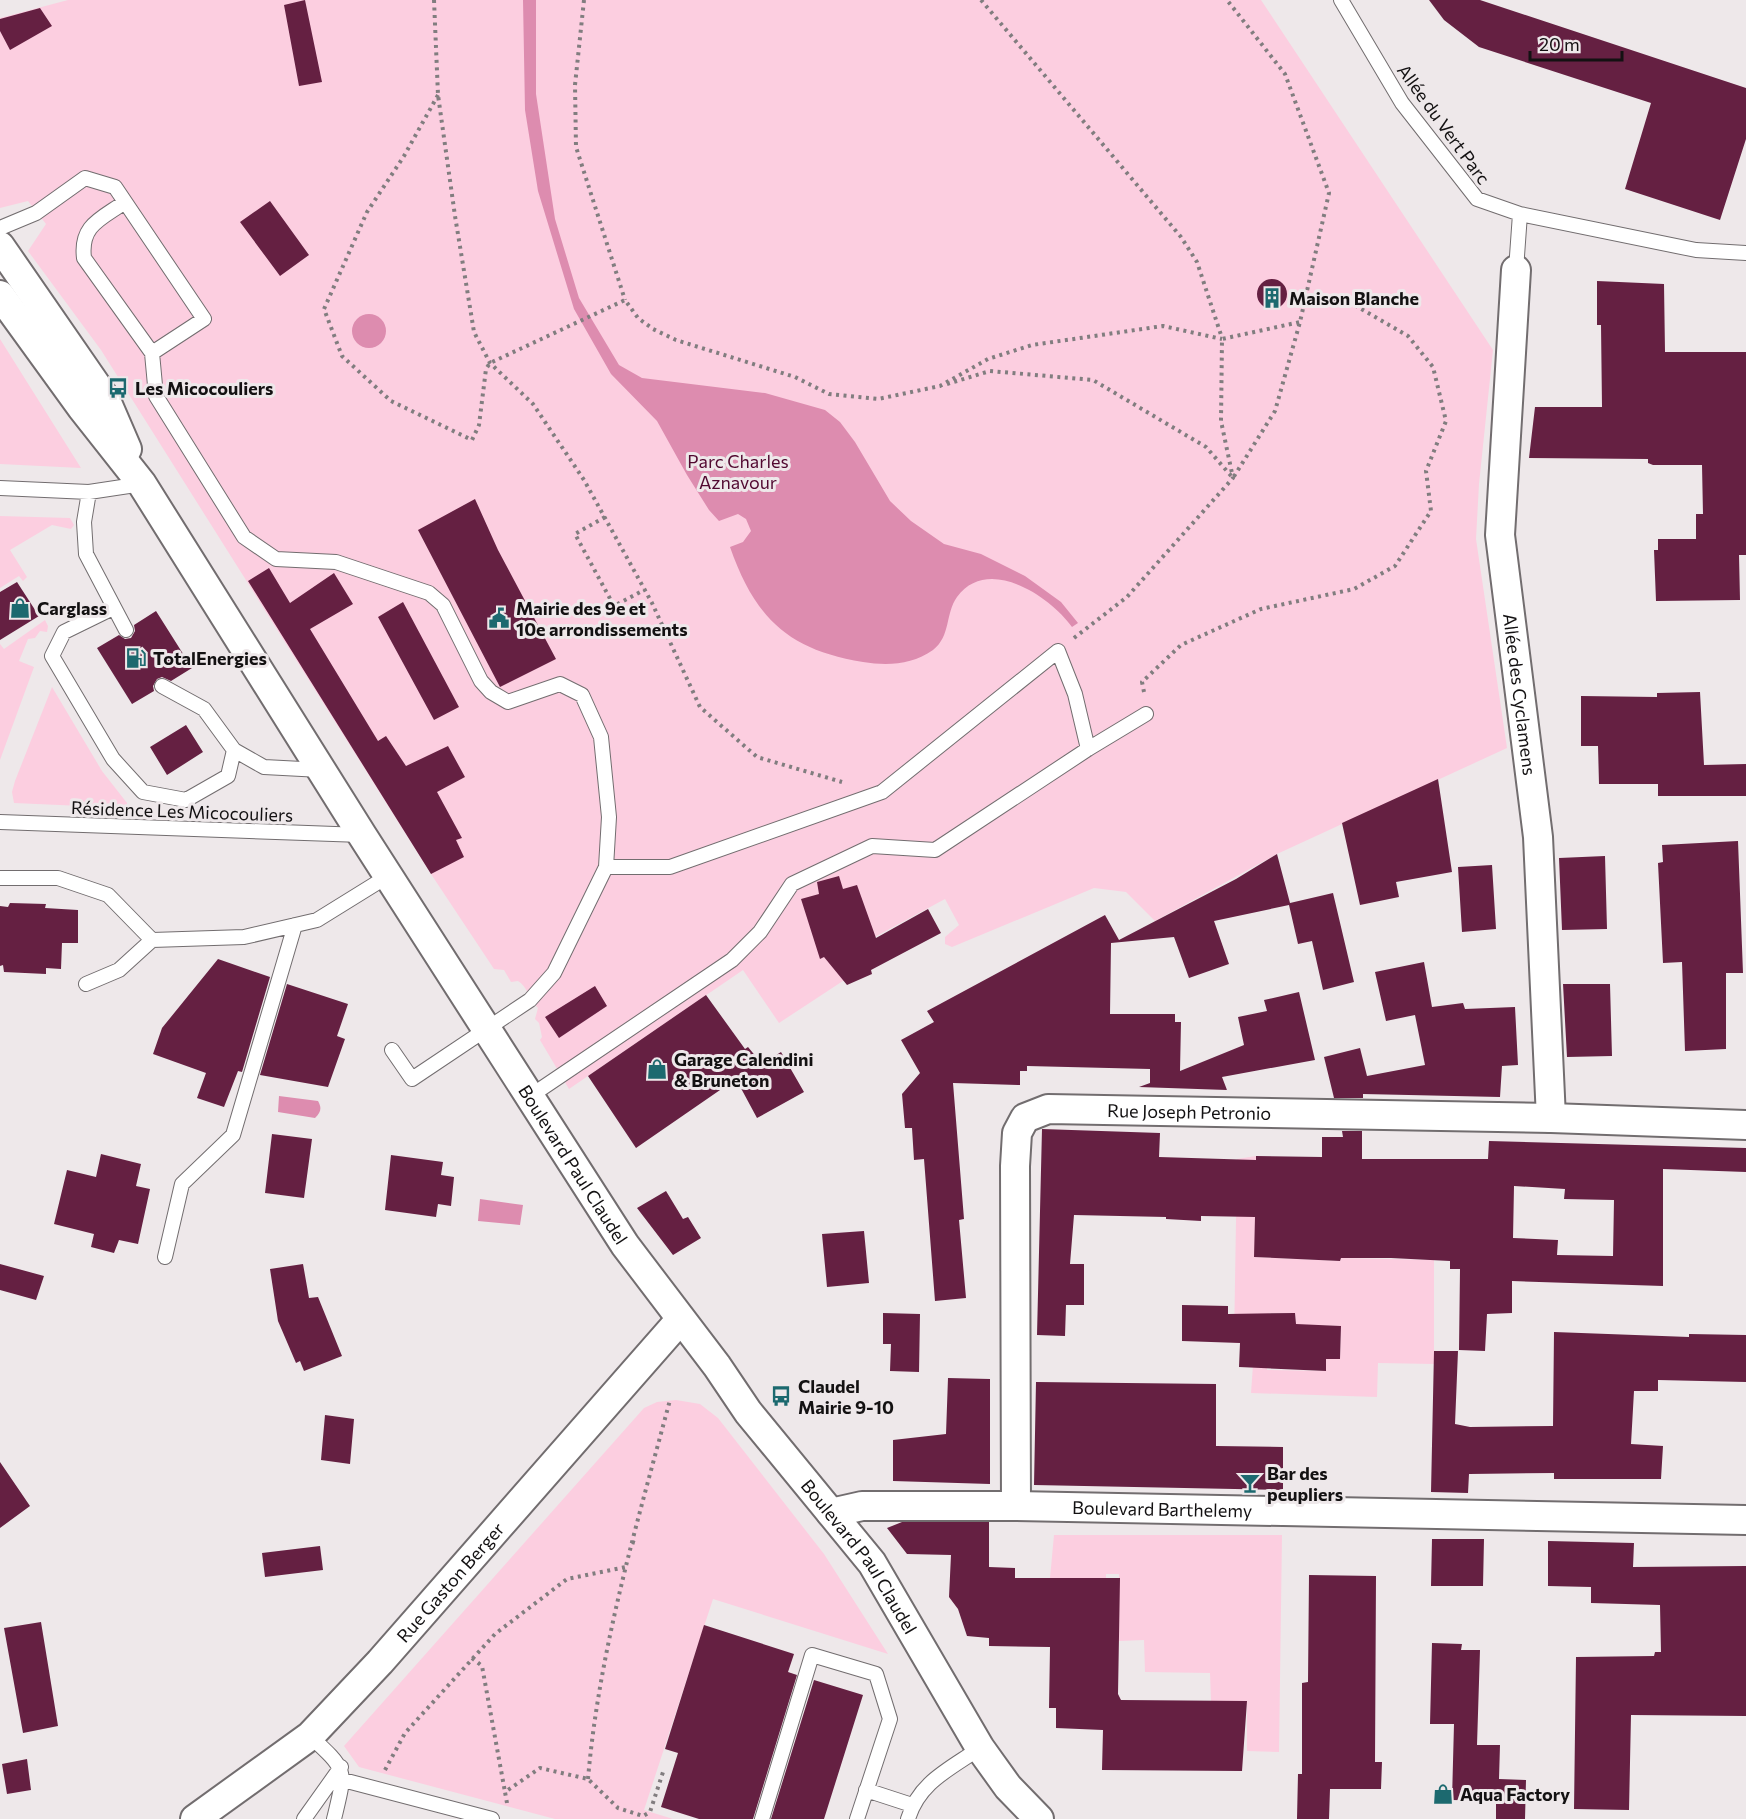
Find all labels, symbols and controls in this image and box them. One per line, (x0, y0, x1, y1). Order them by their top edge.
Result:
scale bar (1530, 24, 1622, 62)
text: 20 m (1539, 33, 1580, 55)
street label: Allée du Vert Parc (1393, 60, 1495, 188)
building icon: Maison Blanche (1260, 286, 1284, 310)
place label: Maison Blanche (1289, 287, 1419, 309)
bus stop icon: Les Micocouliers (106, 376, 130, 400)
place label: Les Micocouliers (135, 377, 273, 399)
park label: Parc Charles Aznavour (687, 450, 789, 493)
shop icon: Carglass (8, 596, 32, 620)
place label: Carglass (37, 597, 107, 619)
place label: Mairie des 9e et 10e arrondissements (516, 597, 688, 640)
public building icon: Mairie des 9e et 10e arrondissements (487, 606, 511, 630)
street label: Allée des Cyclamens (1499, 612, 1541, 777)
fuel station icon: TotalEnergies (124, 646, 148, 670)
place label: TotalEnergies (153, 647, 267, 669)
street label: Résidence Les Micocouliers (71, 796, 293, 826)
place label: Garage Calendini & Bruneton (674, 1048, 814, 1091)
shop icon: Garage Calendini & Bruneton (645, 1057, 669, 1081)
street label: Boulevard Paul Claudel (514, 1080, 633, 1248)
street label: Rue Joseph Petronio (1107, 1099, 1271, 1124)
place label: Claudel Mairie 9-10 (798, 1375, 894, 1418)
bus stop icon: Claudel Mairie 9-10 (769, 1384, 793, 1408)
place label: Bar des peupliers (1267, 1462, 1343, 1505)
bar icon: Bar des peupliers (1238, 1471, 1262, 1495)
street label: Boulevard Paul Claudel (797, 1475, 922, 1638)
street label: Boulevard Barthelemy (1072, 1496, 1252, 1522)
street label: Rue Gaston Berger (392, 1518, 509, 1647)
shop icon: Aqua Factory (1431, 1782, 1455, 1806)
place label: Aqua Factory (1460, 1783, 1570, 1805)

